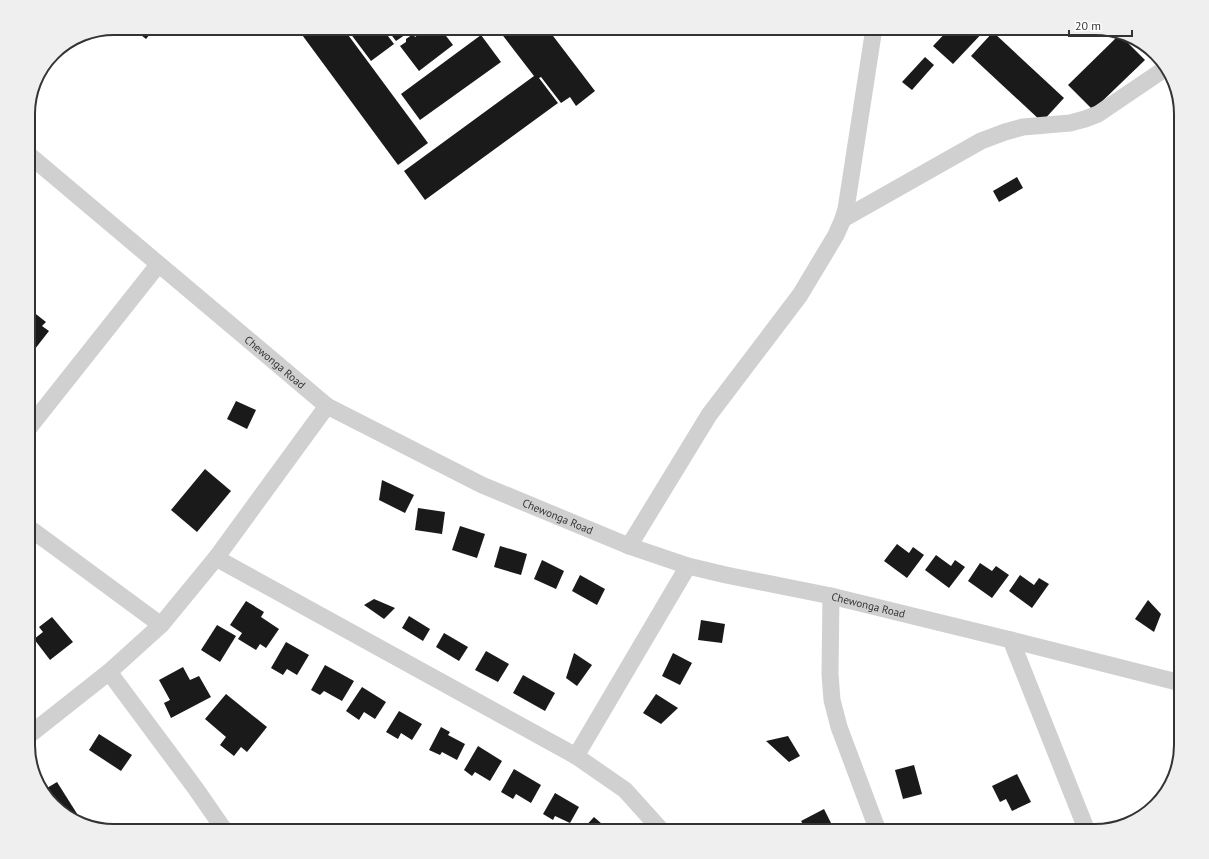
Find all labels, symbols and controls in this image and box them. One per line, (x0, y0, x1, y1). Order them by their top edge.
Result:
scale bar (1069, 12, 1132, 38)
text: 20 m (1075, 18, 1101, 33)
street label: Chewonga Road (242, 333, 308, 392)
street label: Chewonga Road (520, 496, 595, 537)
street label: Chewonga Road (830, 589, 907, 621)

